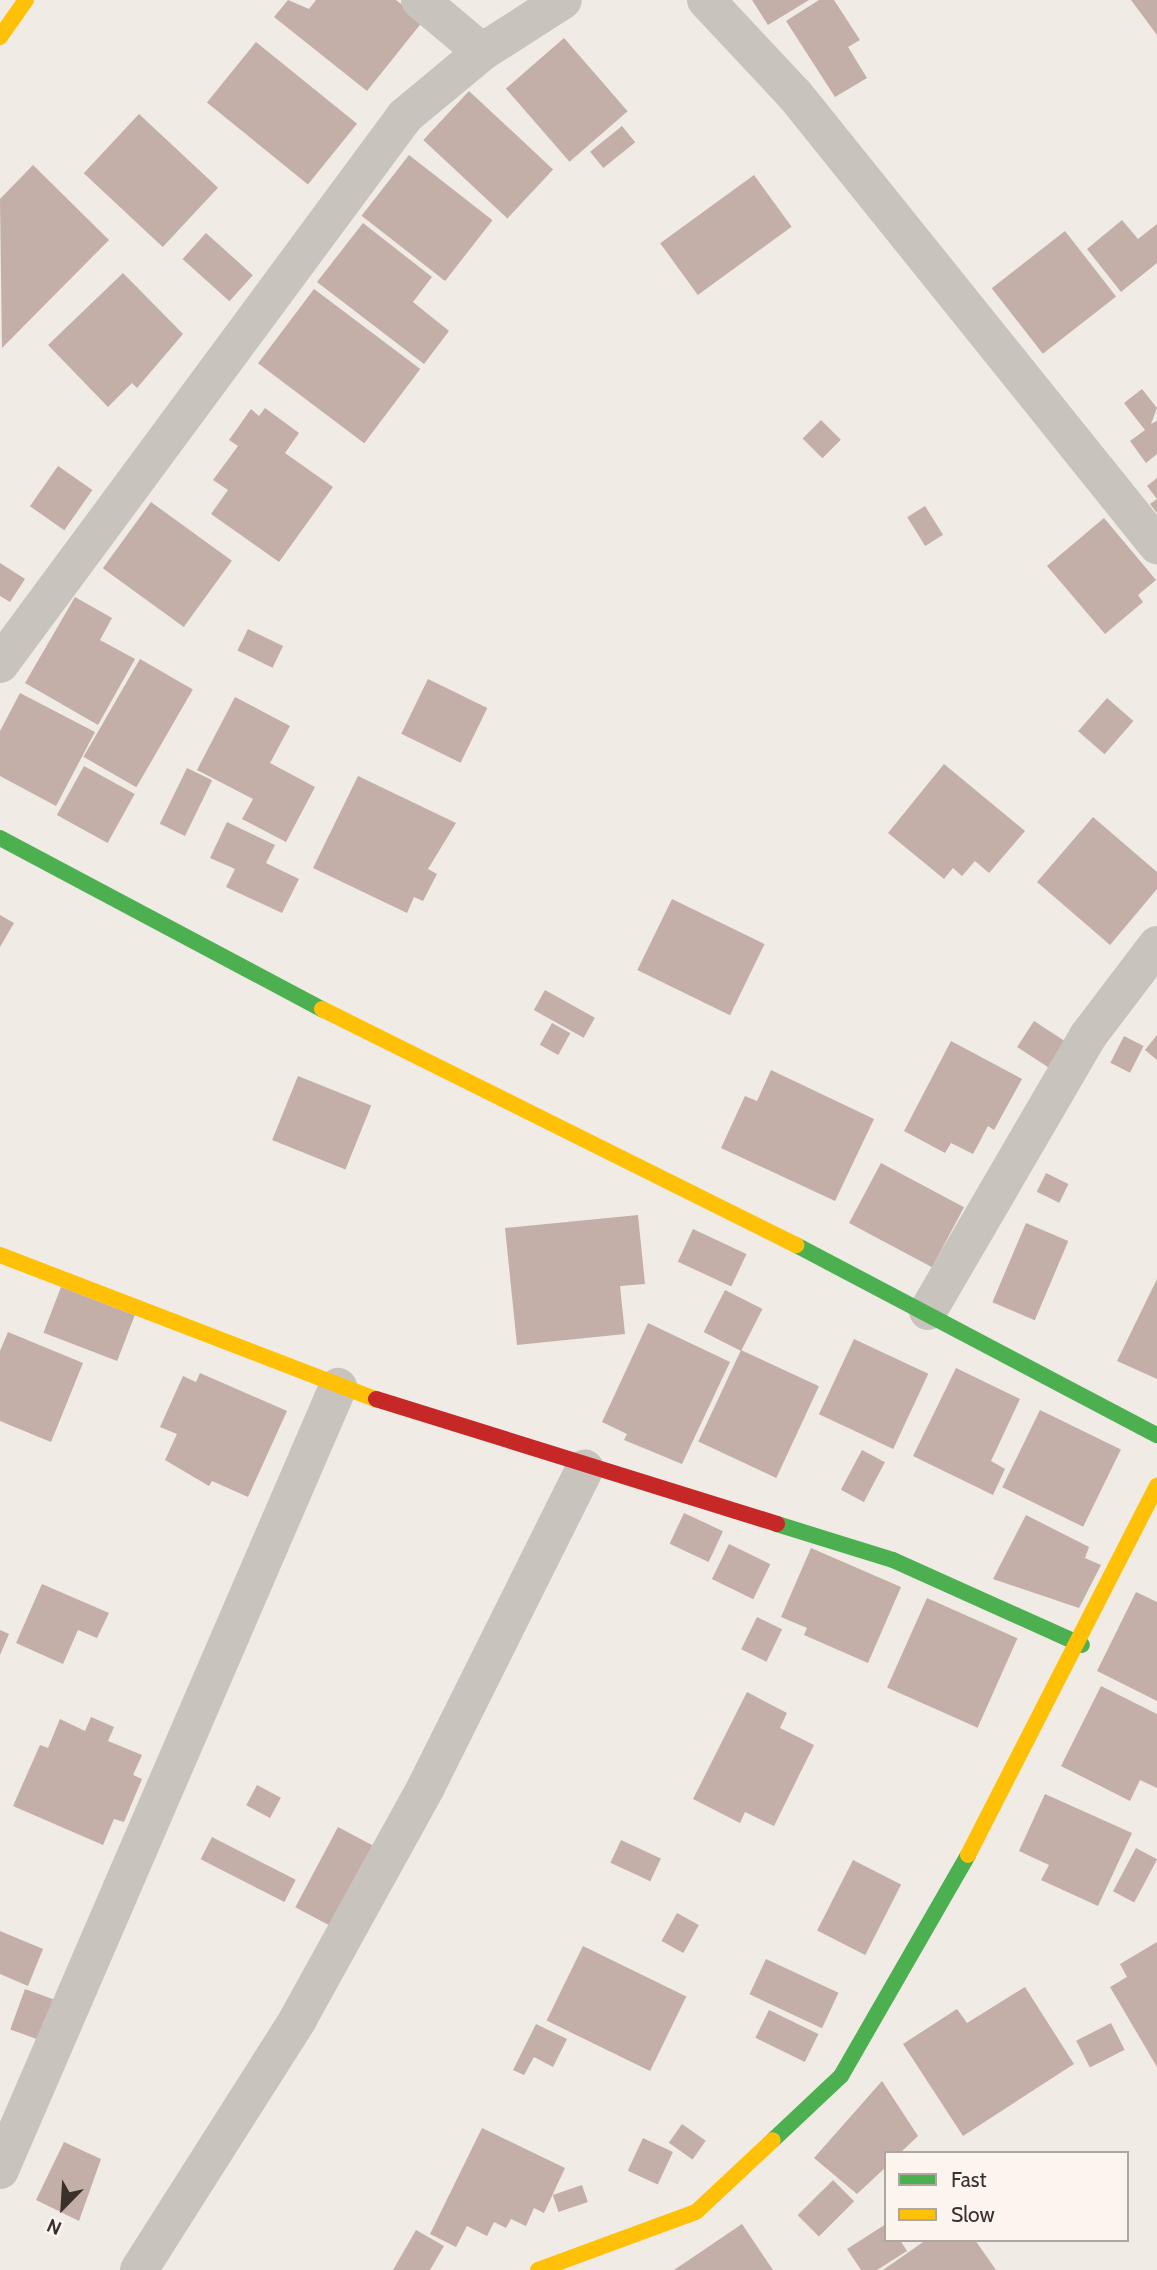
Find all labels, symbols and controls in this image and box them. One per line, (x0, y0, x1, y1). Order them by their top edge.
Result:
legend (884, 2151, 1129, 2242)
text: Fast (951, 2167, 987, 2192)
north arrow (28, 2172, 98, 2242)
text: Slow (951, 2202, 995, 2227)
text: N (43, 2213, 65, 2240)

